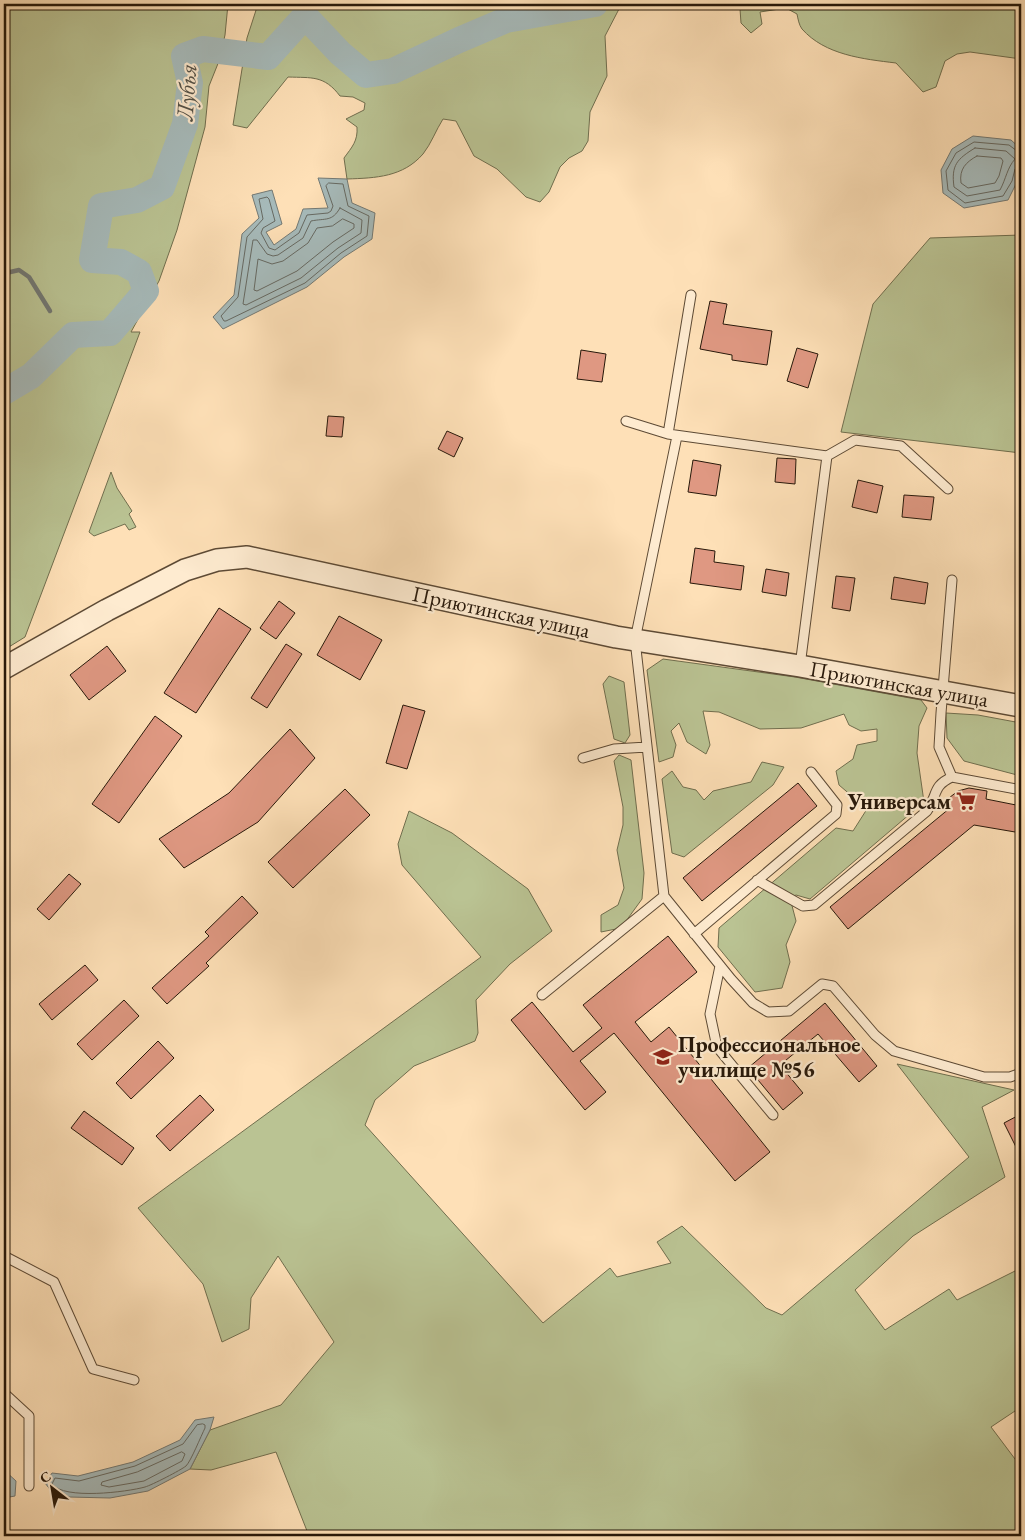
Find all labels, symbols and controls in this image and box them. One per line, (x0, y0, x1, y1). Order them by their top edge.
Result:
water label: Лубья (168, 63, 203, 122)
street label: Приютинская улица (409, 579, 593, 645)
street label: Приютинская улица (807, 654, 991, 714)
place label: Универсам (846, 787, 951, 816)
supermarket icon: Универсам (955, 790, 977, 812)
place label: Профессиональное училище №56 (678, 1030, 860, 1084)
school or university icon: Профессиональное училище №56 (652, 1046, 674, 1068)
north arrow (28, 1462, 78, 1512)
text: С (36, 1467, 54, 1487)

